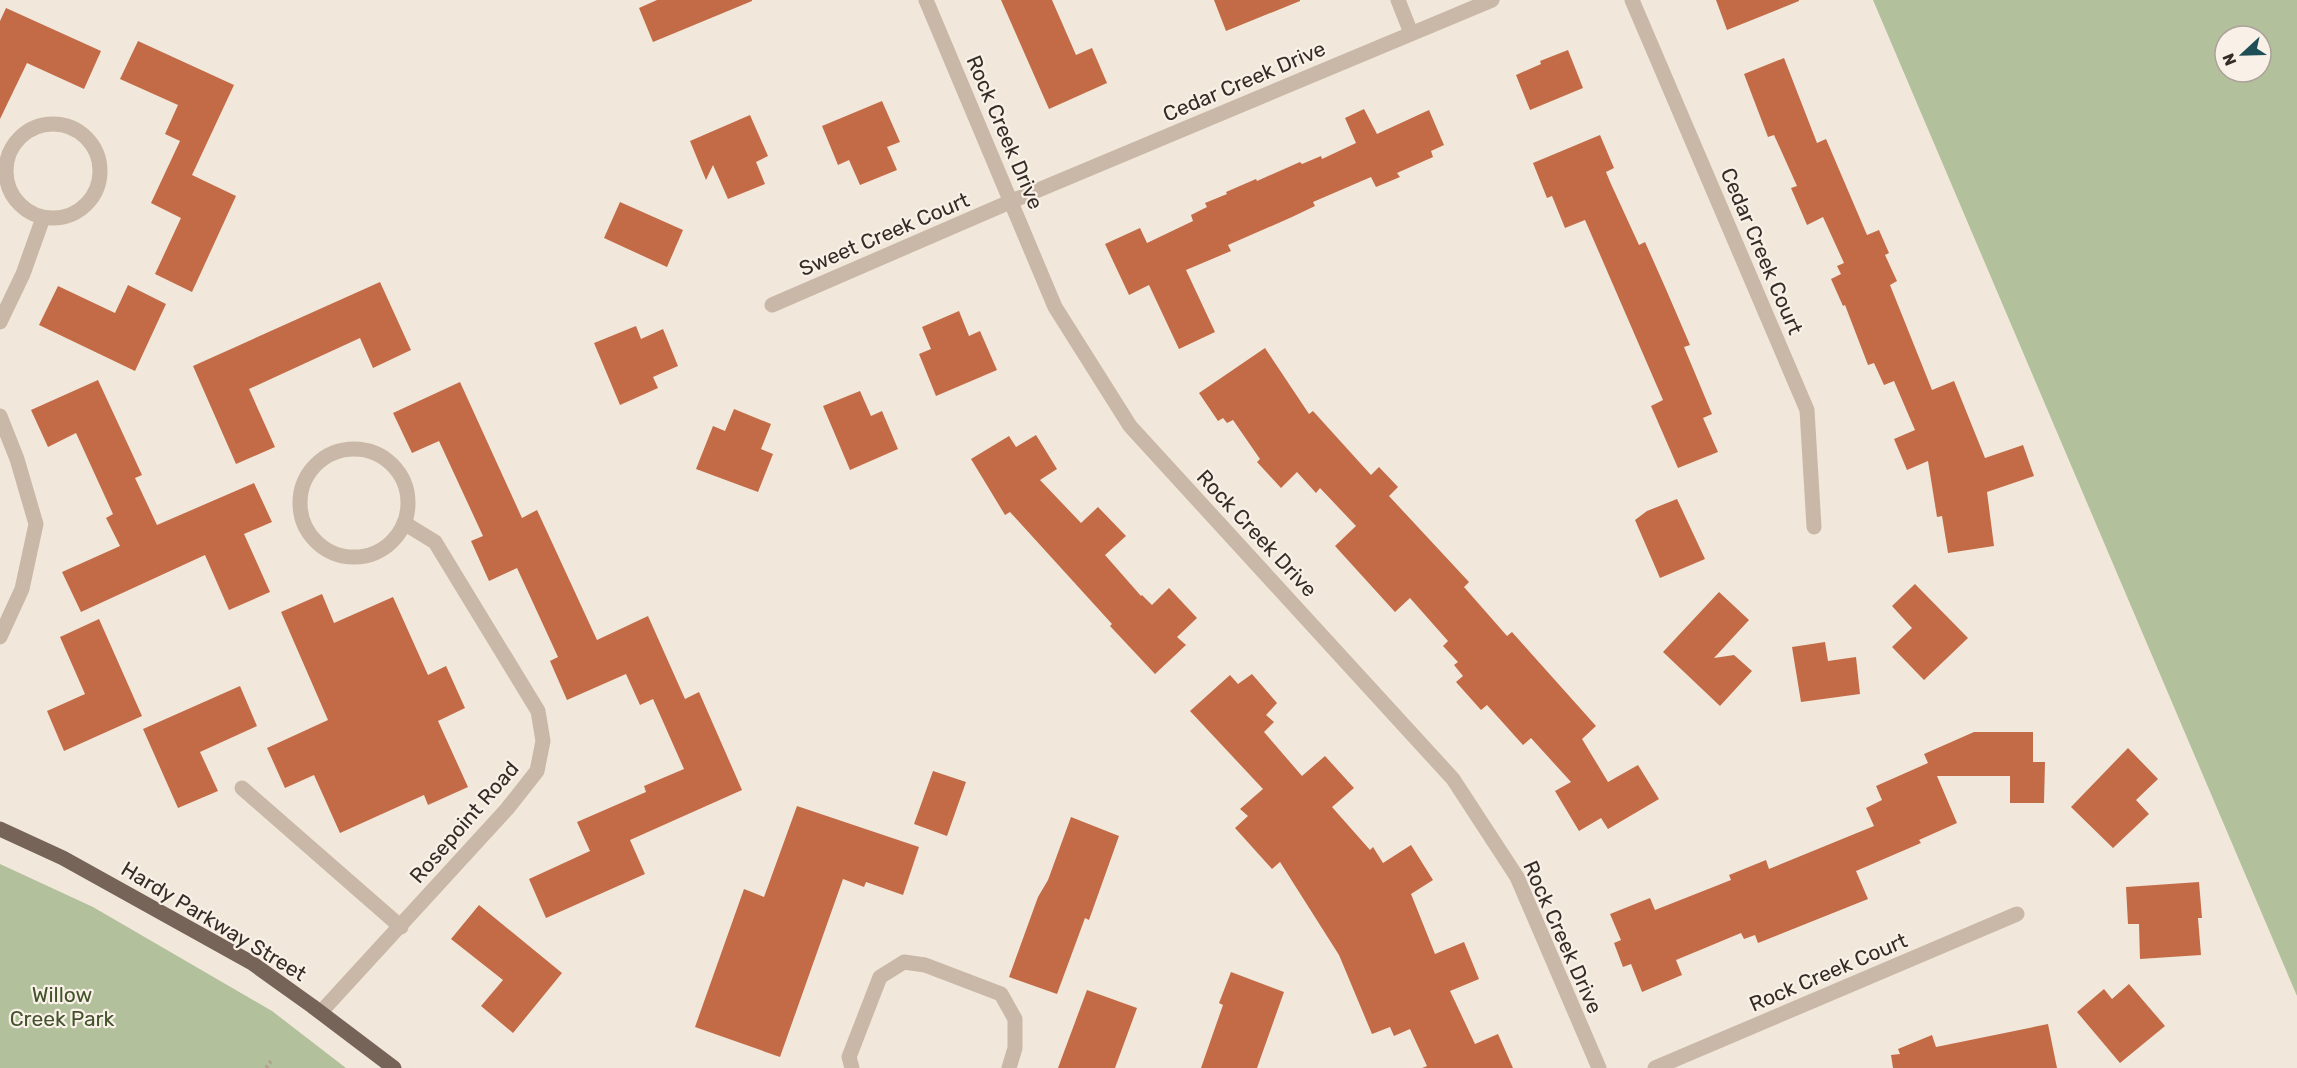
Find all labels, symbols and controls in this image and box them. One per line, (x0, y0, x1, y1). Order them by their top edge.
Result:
north arrow (2213, 24, 2273, 84)
street label: Cedar Creek Drive (1159, 35, 1329, 127)
street label: Rock Creek Drive (961, 51, 1049, 213)
text: N (2219, 51, 2241, 68)
street label: Cedar Creek Court (1716, 164, 1808, 338)
street label: Sweet Creek Court (795, 187, 973, 281)
street label: Rock Creek Drive (1192, 464, 1322, 602)
street label: Rosepoint Road (404, 756, 524, 888)
street label: Hardy Parkway Street (117, 856, 311, 986)
street label: Rock Creek Drive (1518, 857, 1608, 1017)
street label: Rock Creek Court (1745, 927, 1911, 1017)
park label: Willow Creek Park (10, 982, 115, 1031)

